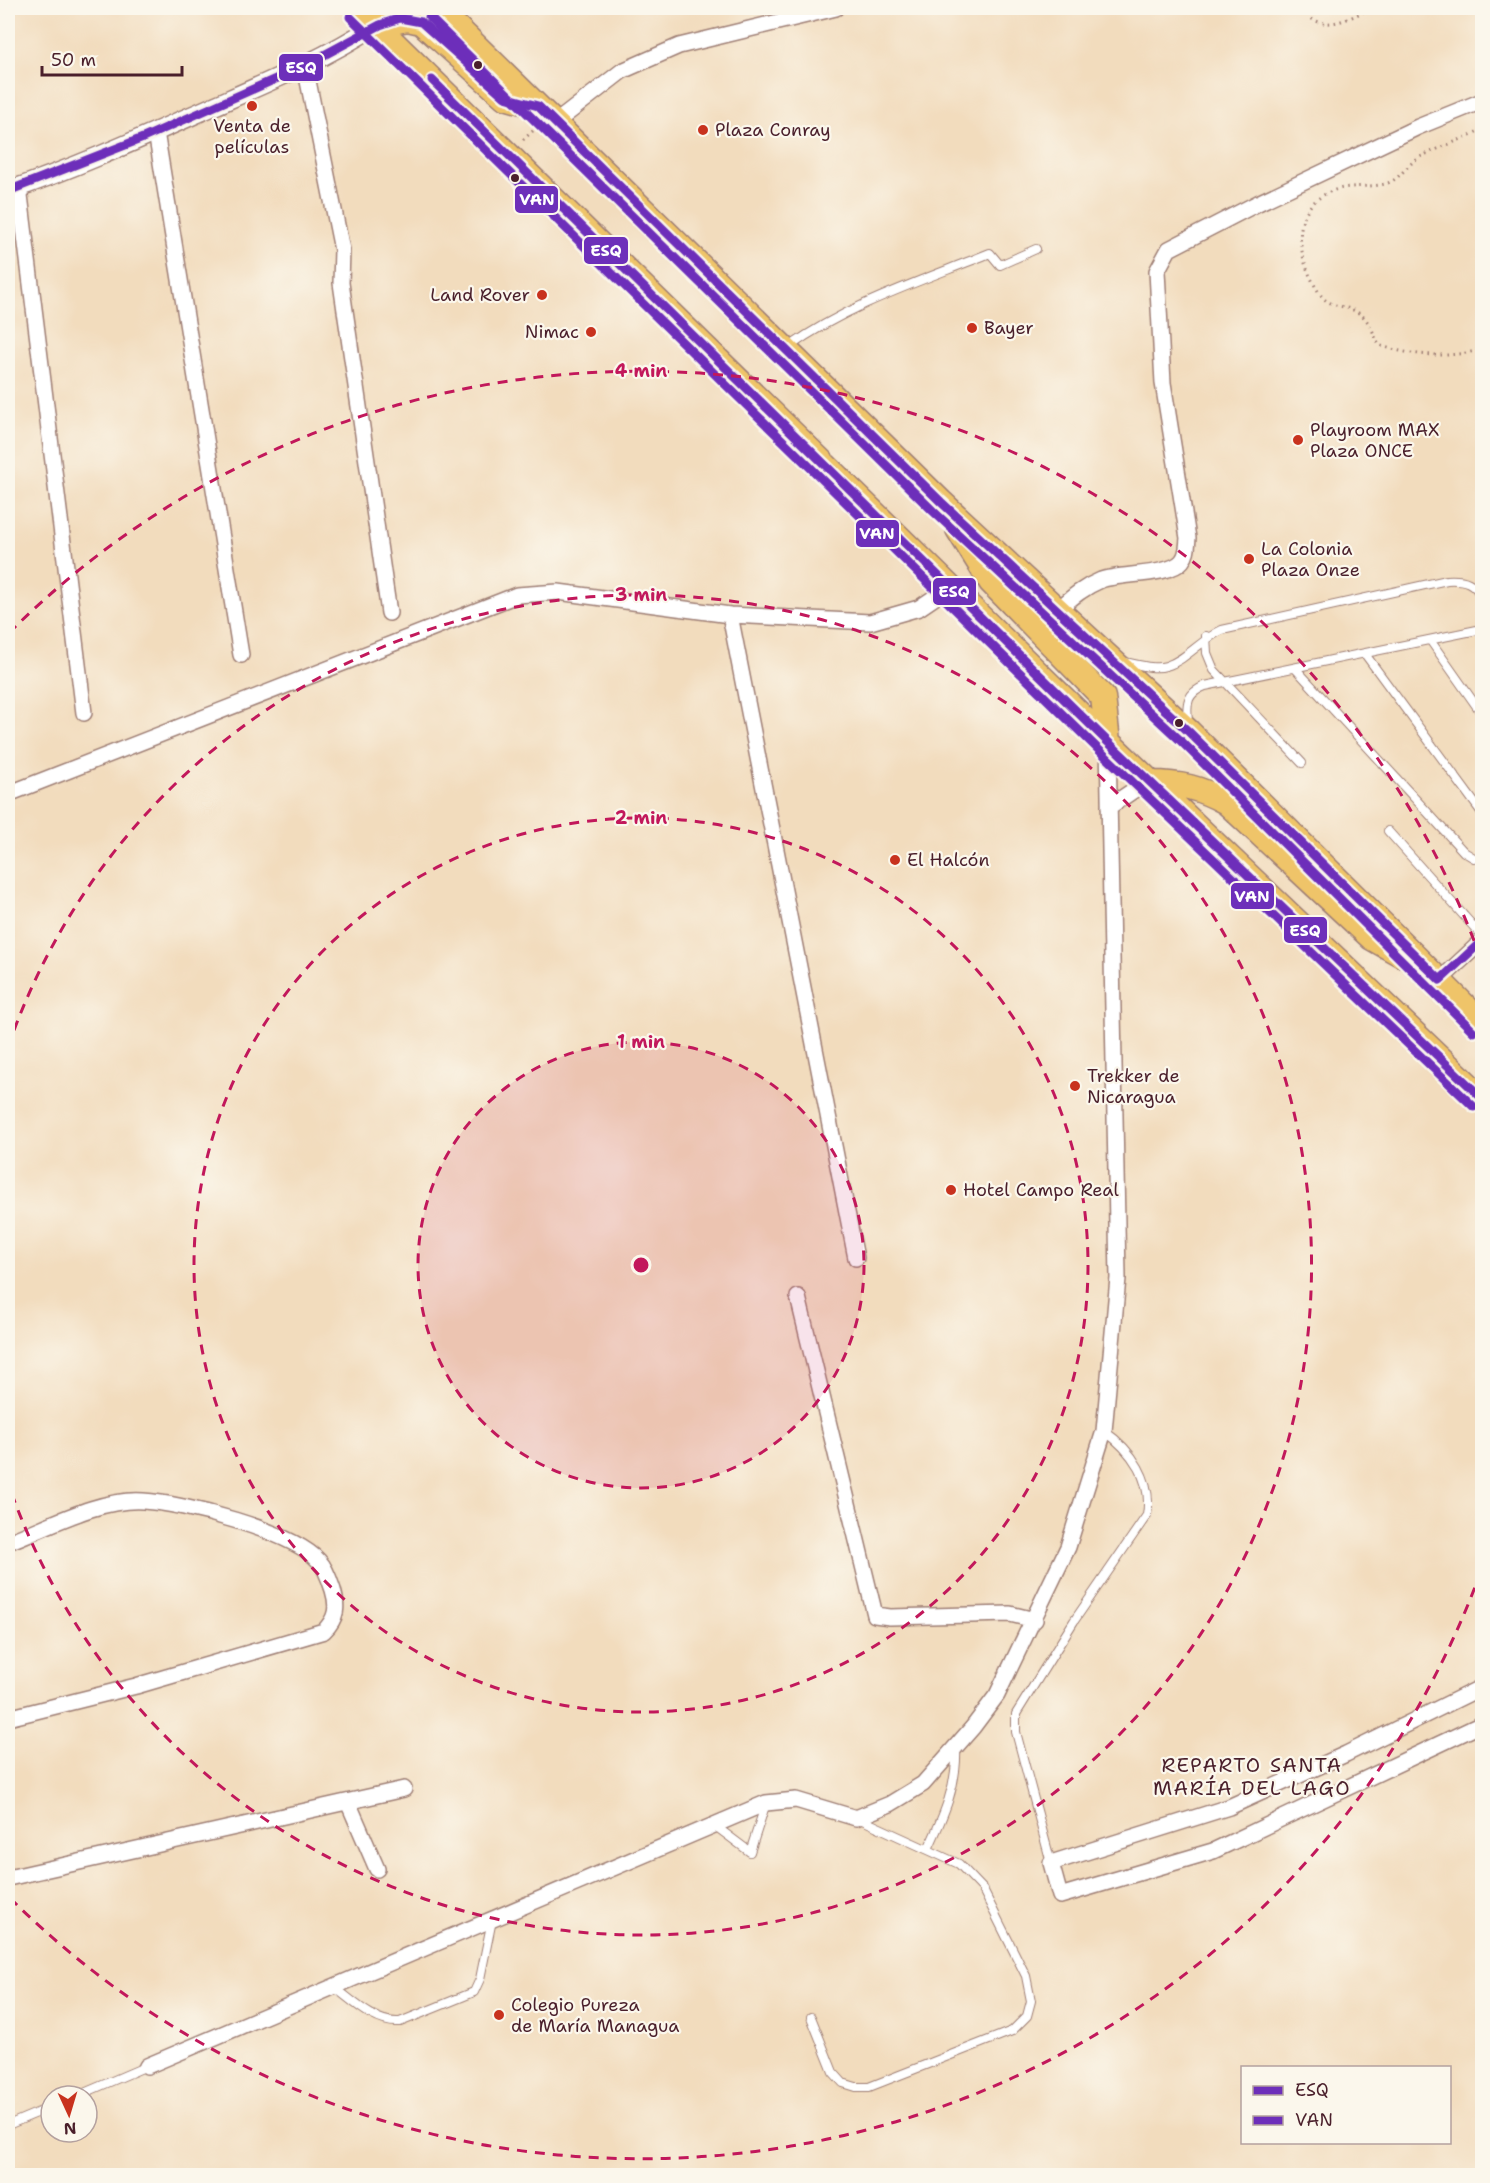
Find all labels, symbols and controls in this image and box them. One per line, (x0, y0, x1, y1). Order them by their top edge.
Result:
scale bar (42, 39, 182, 77)
text: 50 m (51, 48, 96, 72)
line badge: ESQ (278, 53, 324, 82)
text: ESQ (285, 57, 317, 78)
unlabelled marker (472, 59, 484, 71)
marker: Venta de películas (245, 99, 259, 113)
place label: Venta de películas (213, 114, 291, 159)
place label: Plaza Conray (715, 118, 831, 142)
marker: Plaza Conray (696, 123, 710, 137)
unlabelled marker (509, 172, 521, 184)
line badge: VAN (514, 185, 559, 214)
text: VAN (519, 189, 555, 210)
line badge: ESQ (583, 236, 629, 265)
text: ESQ (590, 240, 622, 261)
place label: Land Rover (430, 283, 530, 307)
marker: Land Rover (535, 288, 549, 302)
place label: Bayer (984, 316, 1034, 340)
place label: Nimac (525, 320, 579, 344)
marker: Bayer (965, 321, 979, 335)
marker: Nimac (584, 325, 598, 339)
text: 4 min (615, 359, 667, 383)
place label: Playroom MAX Plaza ONCE (1310, 418, 1440, 463)
marker: Playroom MAX Plaza ONCE (1291, 433, 1305, 447)
line badge: VAN (855, 519, 900, 548)
text: VAN (859, 523, 895, 544)
place label: La Colonia Plaza Onze (1261, 537, 1360, 582)
marker: La Colonia Plaza Onze (1242, 552, 1256, 566)
line badge: ESQ (932, 577, 977, 606)
text: ESQ (938, 581, 970, 602)
text: 3 min (615, 583, 667, 607)
unlabelled marker (1173, 717, 1185, 729)
text: 2 min (615, 806, 667, 830)
place label: El Halcón (907, 848, 989, 872)
marker: El Halcón (888, 853, 902, 867)
line badge: VAN (1230, 882, 1275, 910)
text: VAN (1234, 886, 1270, 907)
line badge: ESQ (1283, 916, 1328, 944)
text: ESQ (1289, 920, 1321, 941)
text: 1 min (617, 1030, 665, 1054)
place label: Trekker de Nicaragua (1087, 1064, 1180, 1109)
marker: Trekker de Nicaragua (1068, 1079, 1082, 1093)
place label: Hotel Campo Real (963, 1178, 1120, 1202)
marker: Hotel Campo Real (944, 1183, 958, 1197)
centre of rings (631, 1255, 651, 1275)
district label: REPARTO SANTA MARÍA DEL LAGO (1153, 1752, 1351, 1801)
place label: Colegio Pureza de María Managua (511, 1993, 680, 2038)
marker: Colegio Pureza de María Managua (492, 2008, 506, 2022)
legend (1241, 2066, 1451, 2144)
text: ESQ (1295, 2078, 1329, 2102)
north arrow (39, 2084, 99, 2144)
text: VAN (1295, 2108, 1333, 2132)
text: N (63, 2118, 77, 2139)

